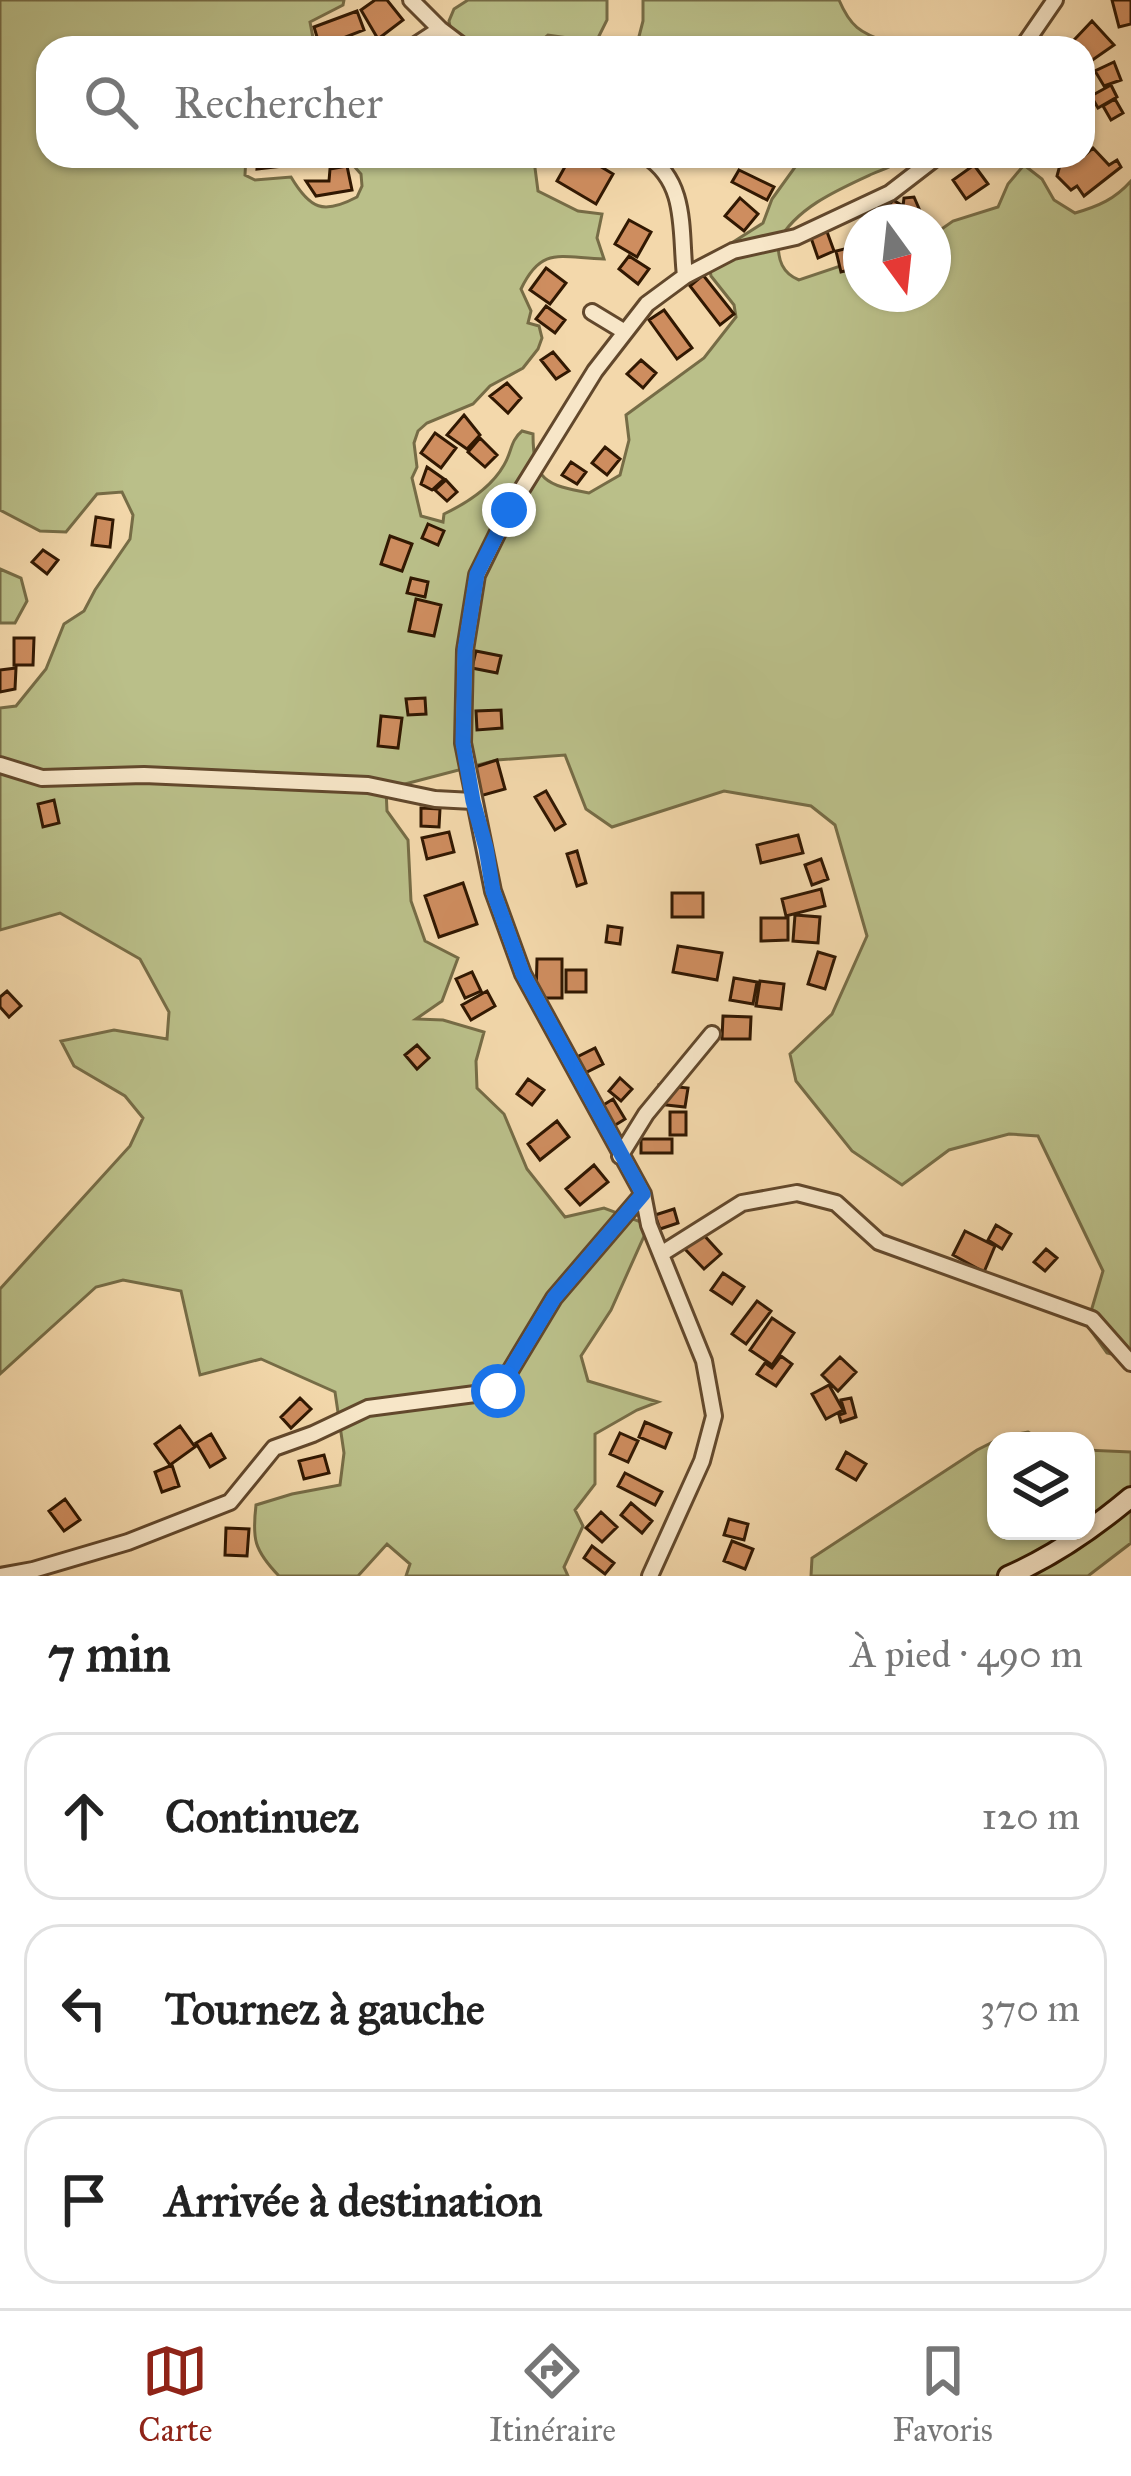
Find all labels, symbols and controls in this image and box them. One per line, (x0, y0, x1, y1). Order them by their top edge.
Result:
search box (36, 36, 1095, 168)
icon: search (78, 69, 144, 135)
text: Rechercher (174, 75, 383, 130)
north arrow (843, 204, 951, 312)
route end (482, 483, 536, 537)
route start (471, 1364, 525, 1418)
map controls (987, 1432, 1095, 1540)
button: layers (987, 1432, 1095, 1540)
text: 7 min (48, 1623, 171, 1685)
text: À pied · 490 m (851, 1630, 1083, 1678)
icon: ahead (51, 1783, 117, 1849)
text: Continuez (165, 1789, 359, 1844)
text: 120 m (981, 1792, 1080, 1840)
icon: left (51, 1975, 117, 2041)
text: Tournez à gauche (165, 1981, 485, 2036)
text: 370 m (980, 1984, 1080, 2032)
icon: arrive (51, 2167, 117, 2233)
text: Arrivée à destination (165, 2173, 543, 2228)
tab: Carte (138, 2338, 212, 2450)
tab: Itinéraire (489, 2338, 616, 2450)
tab: Favoris (892, 2338, 993, 2450)

